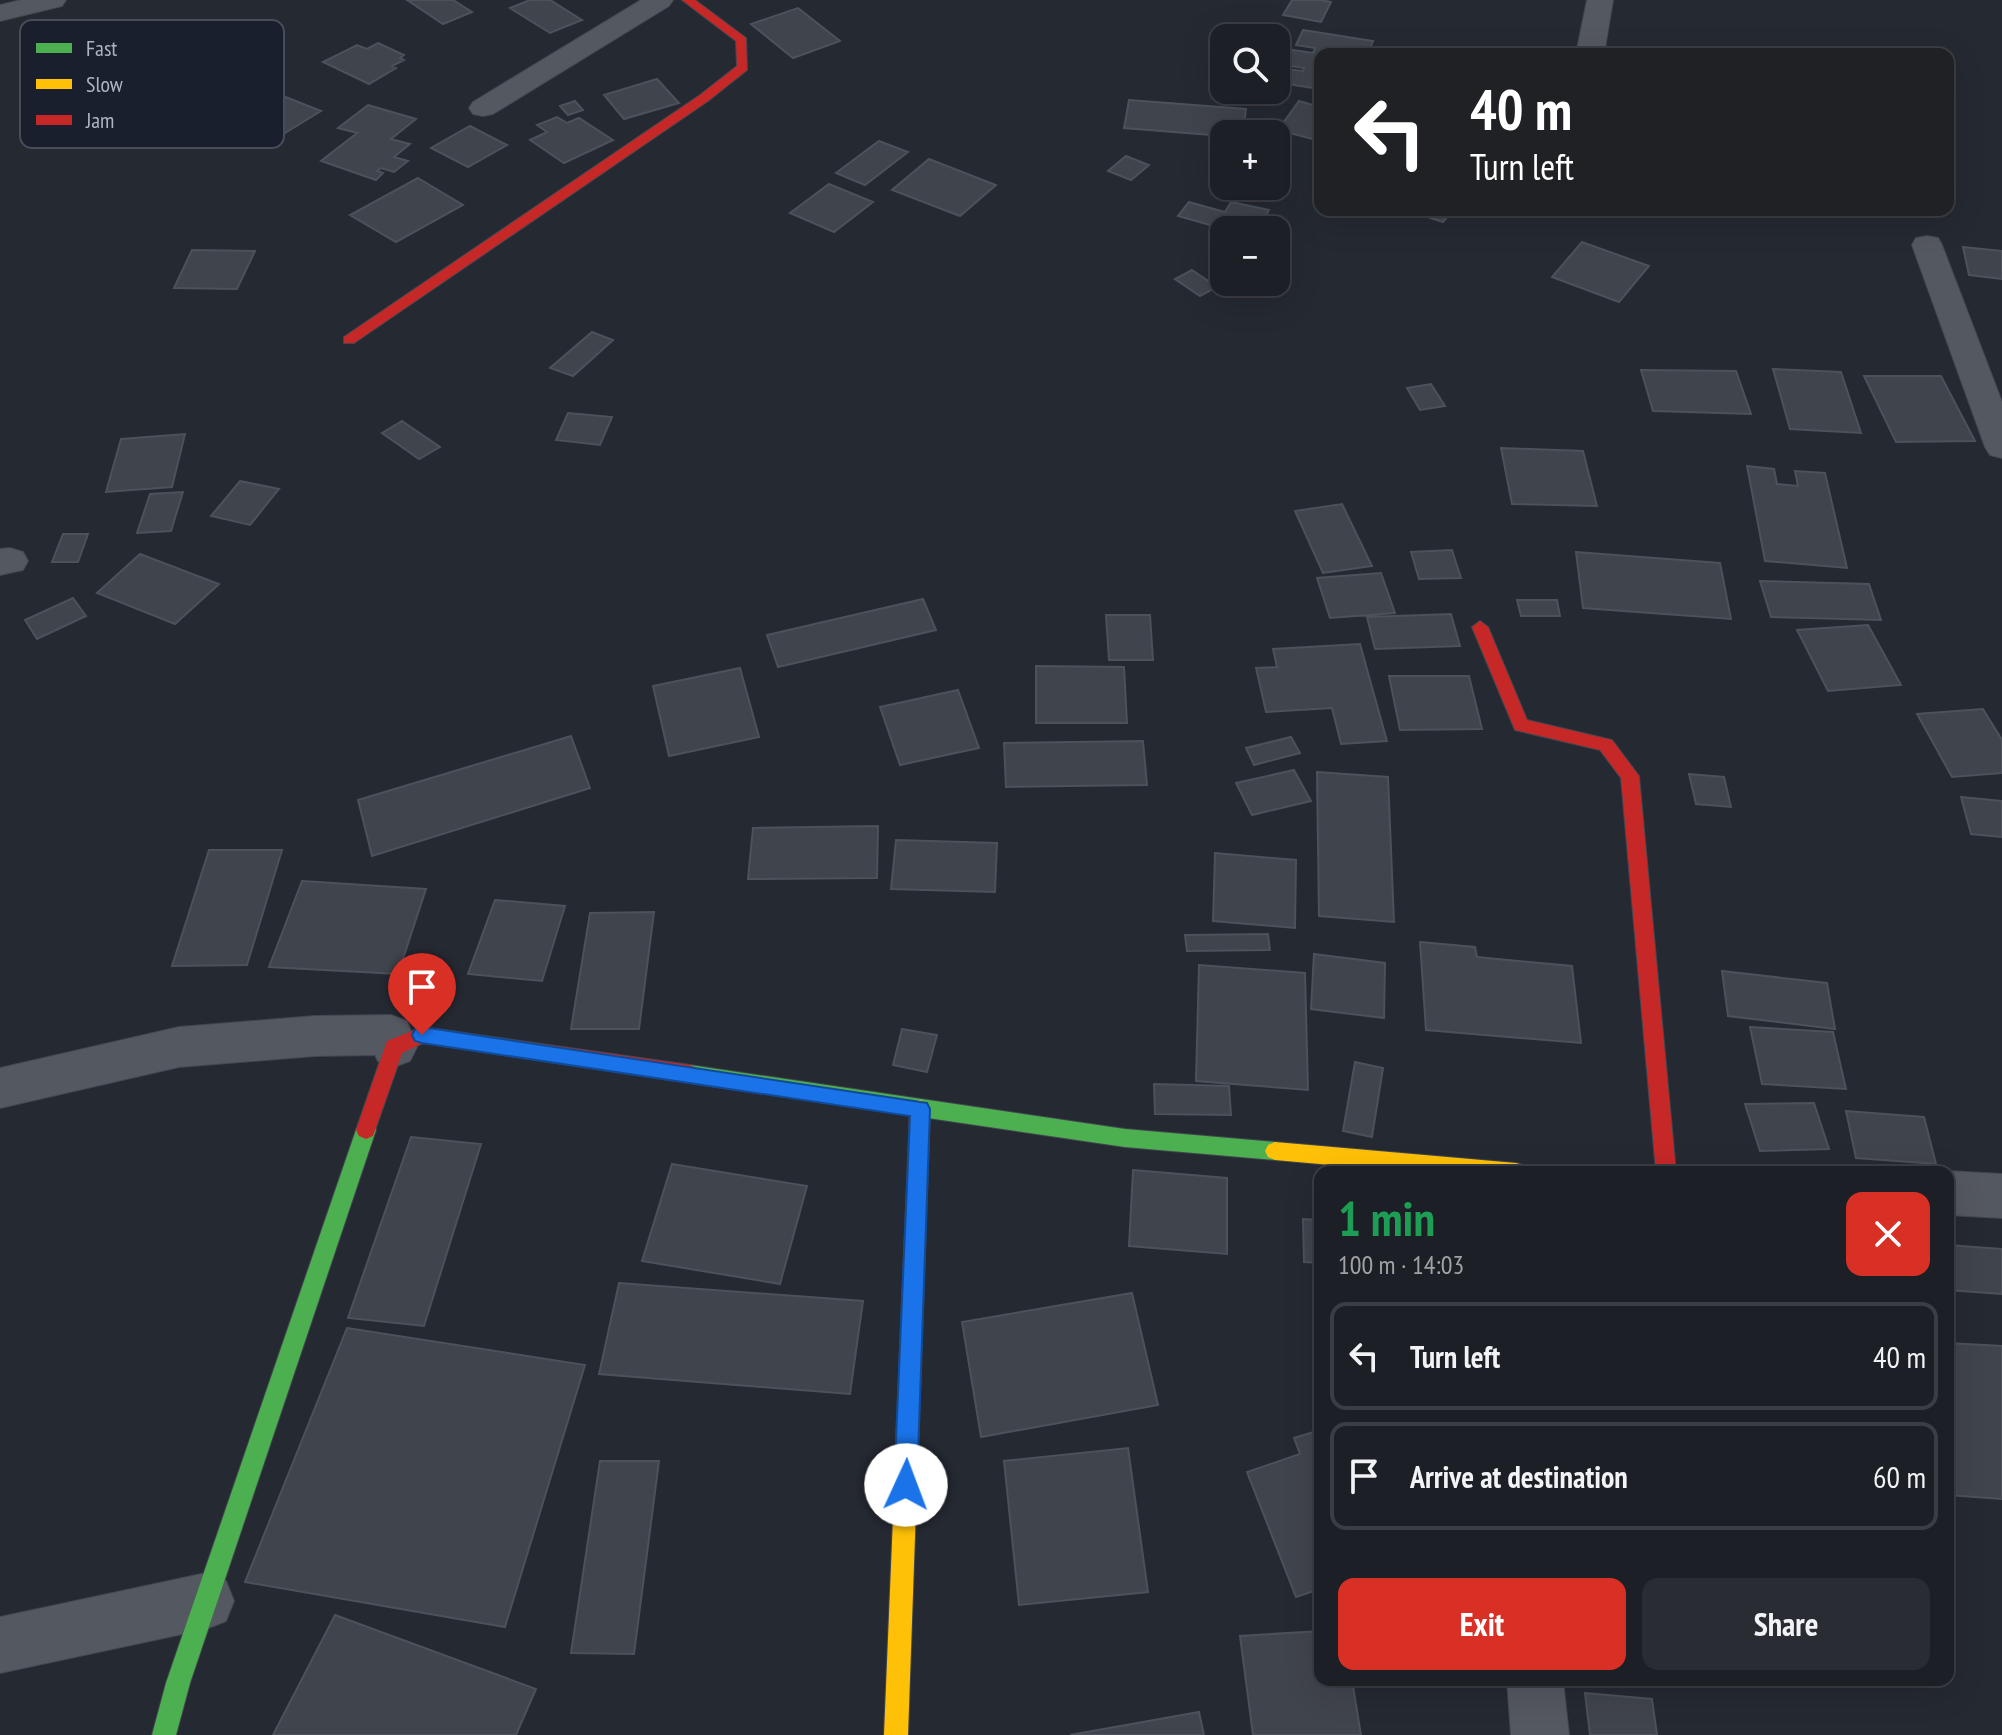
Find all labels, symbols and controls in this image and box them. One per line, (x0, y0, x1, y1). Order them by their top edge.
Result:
legend (20, 20, 284, 148)
map controls (1210, 24, 1290, 296)
button: search (1210, 24, 1290, 104)
text: Fast (86, 34, 117, 62)
text: Slow (86, 70, 123, 98)
text: 40 m (1470, 73, 1572, 145)
icon: left (1338, 80, 1442, 184)
text: Jam (85, 106, 114, 134)
button: + (1210, 120, 1290, 200)
text: Turn left (1470, 143, 1574, 190)
button: − (1210, 216, 1290, 296)
pin (388, 953, 456, 1035)
icon: arrive (400, 965, 444, 1009)
text: 1 min (1338, 1187, 1435, 1249)
button: close (1846, 1192, 1930, 1276)
text: 100 m · 14:03 (1338, 1248, 1464, 1281)
icon: left (1342, 1334, 1386, 1378)
text: Turn left (1410, 1337, 1500, 1376)
text: 40 m (1873, 1337, 1926, 1376)
position arrow (864, 1443, 948, 1527)
icon: arrive (1342, 1454, 1386, 1498)
text: Arrive at destination (1410, 1457, 1628, 1496)
text: 60 m (1873, 1457, 1926, 1496)
button: Exit (1338, 1578, 1626, 1670)
button: Share (1642, 1578, 1930, 1670)

